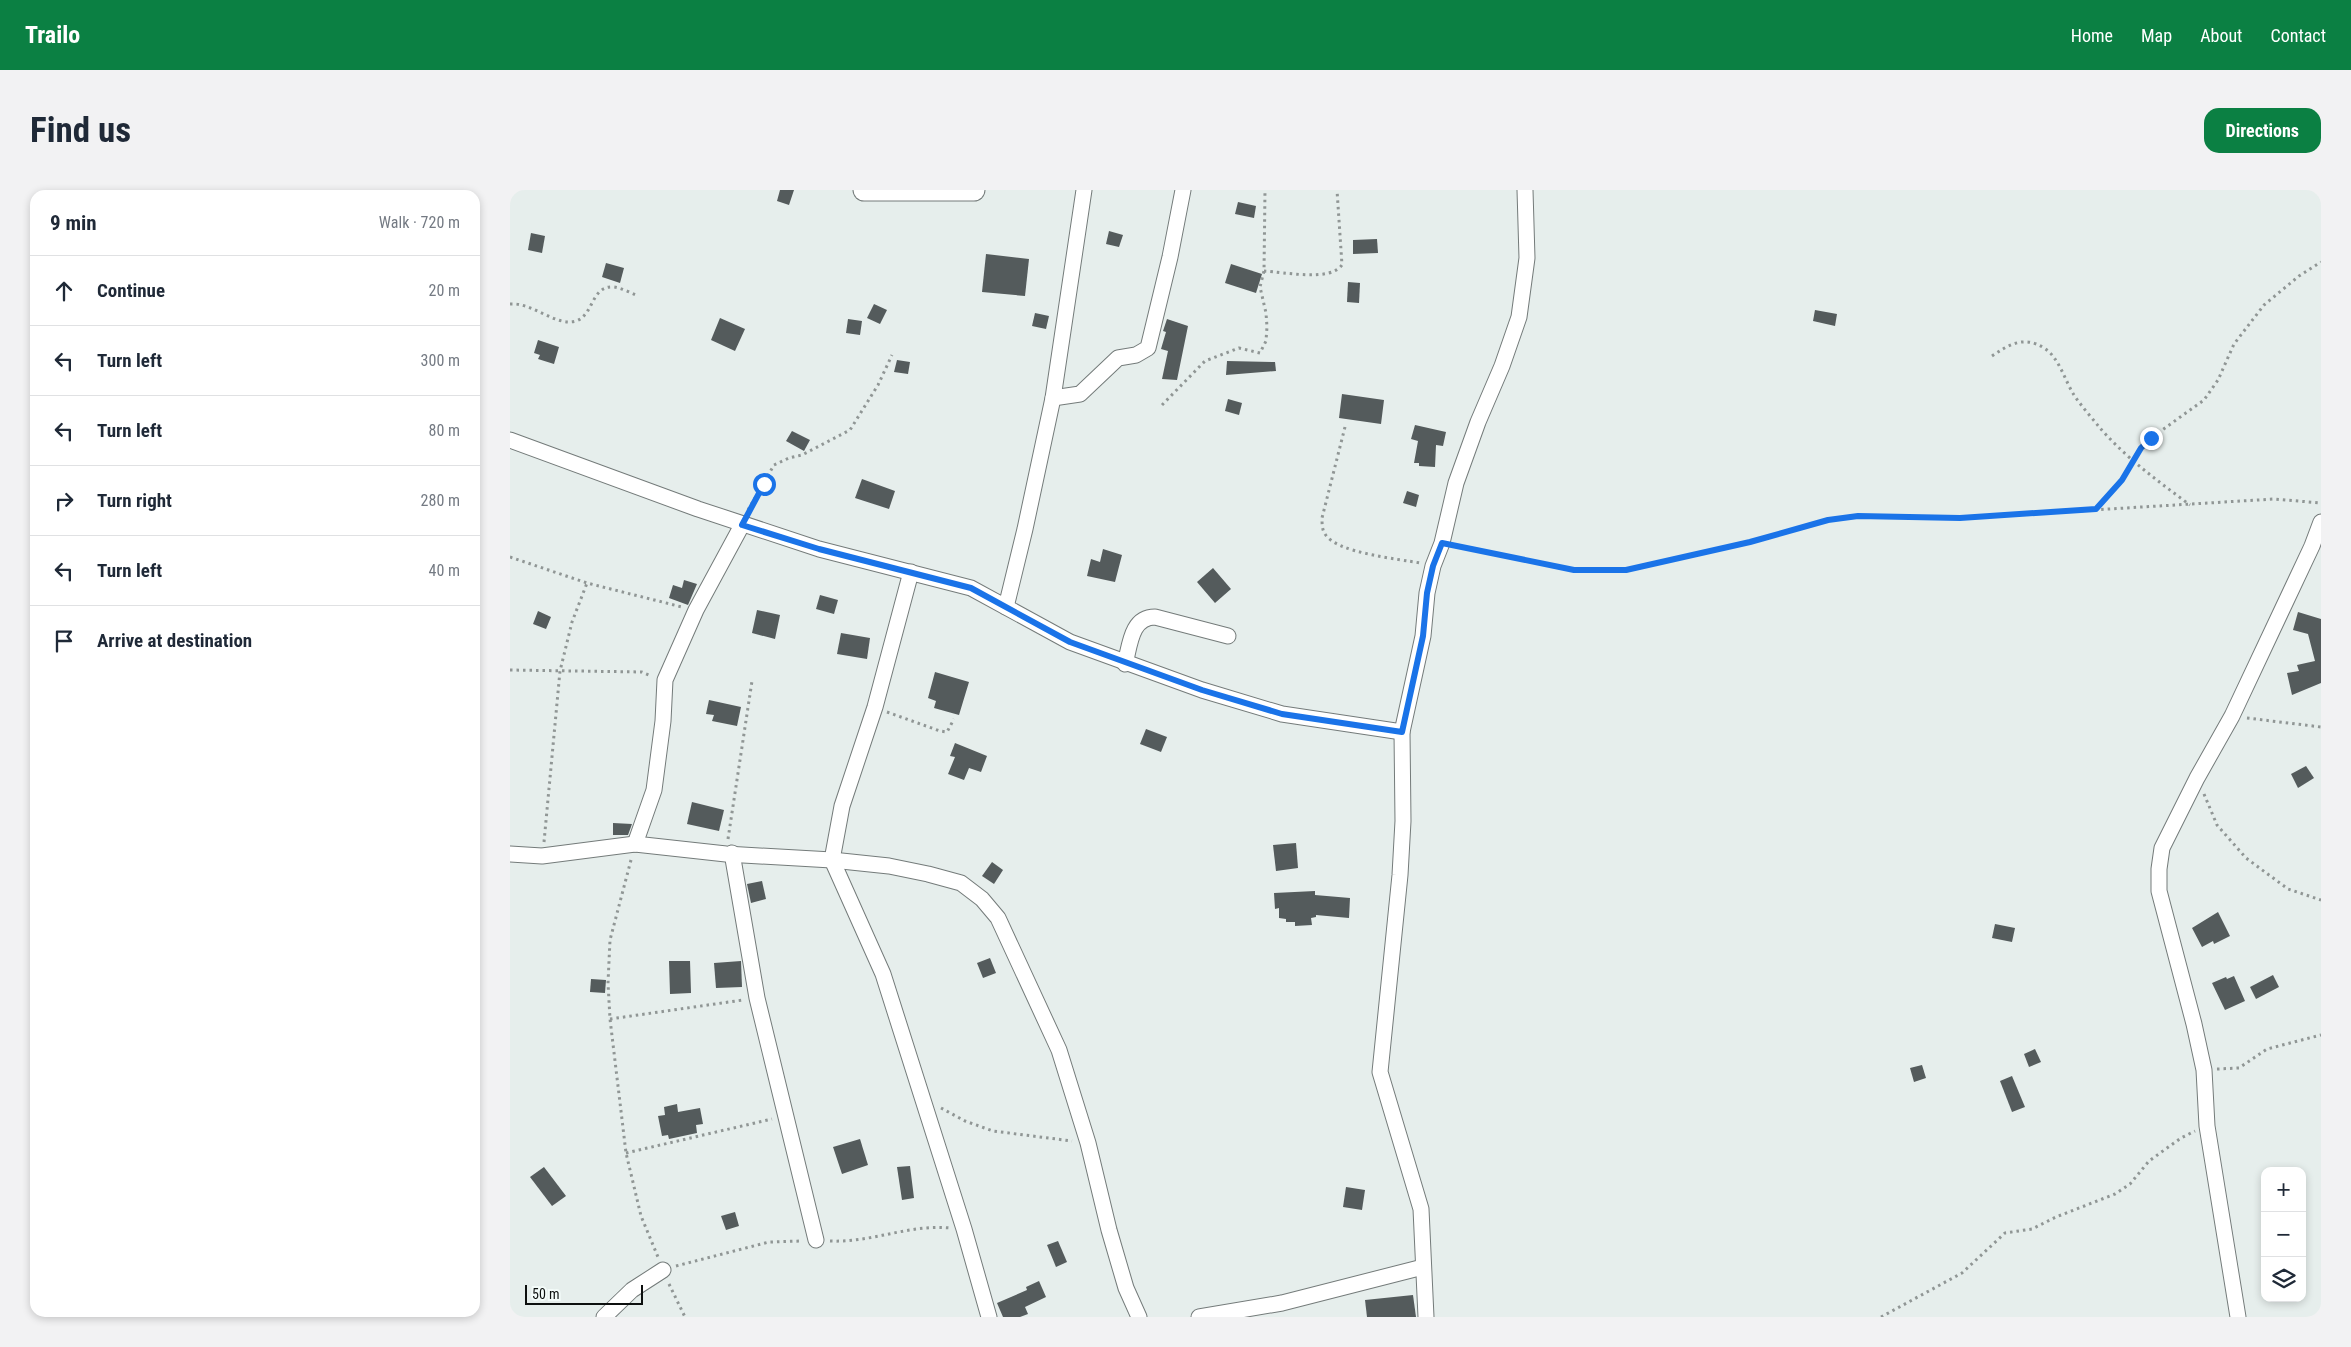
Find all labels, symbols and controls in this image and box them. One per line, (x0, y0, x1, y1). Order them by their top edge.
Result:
text: Trailo (25, 21, 80, 49)
text: Home (2071, 25, 2113, 46)
text: Map (2141, 25, 2172, 46)
text: About (2200, 25, 2242, 46)
text: Contact (2270, 25, 2326, 46)
button: Directions (2204, 108, 2321, 153)
text: Find us (30, 110, 131, 151)
text: 9 min (50, 211, 97, 235)
text: Walk · 720 m (379, 213, 460, 232)
icon: ahead (50, 277, 78, 305)
text: Continue (97, 279, 165, 302)
text: 20 m (428, 281, 460, 300)
icon: left (50, 347, 78, 375)
text: Turn left (97, 349, 162, 372)
text: 300 m (421, 351, 460, 370)
icon: left (50, 417, 78, 445)
text: Turn left (97, 419, 162, 442)
text: 80 m (428, 421, 460, 440)
route end (2140, 427, 2163, 450)
route start (753, 473, 776, 496)
icon: right (50, 487, 78, 515)
text: Turn right (97, 489, 172, 512)
text: 280 m (421, 491, 460, 510)
icon: left (50, 557, 78, 585)
text: Turn left (97, 559, 162, 582)
text: 40 m (428, 561, 460, 580)
icon: arrive (50, 627, 78, 655)
text: Arrive at destination (97, 629, 252, 652)
map controls (2261, 1167, 2306, 1302)
button: + (2261, 1167, 2306, 1212)
button: − (2261, 1212, 2306, 1257)
button: layers (2261, 1257, 2306, 1302)
scale bar (525, 1282, 642, 1305)
text: 50 m (532, 1286, 560, 1302)

